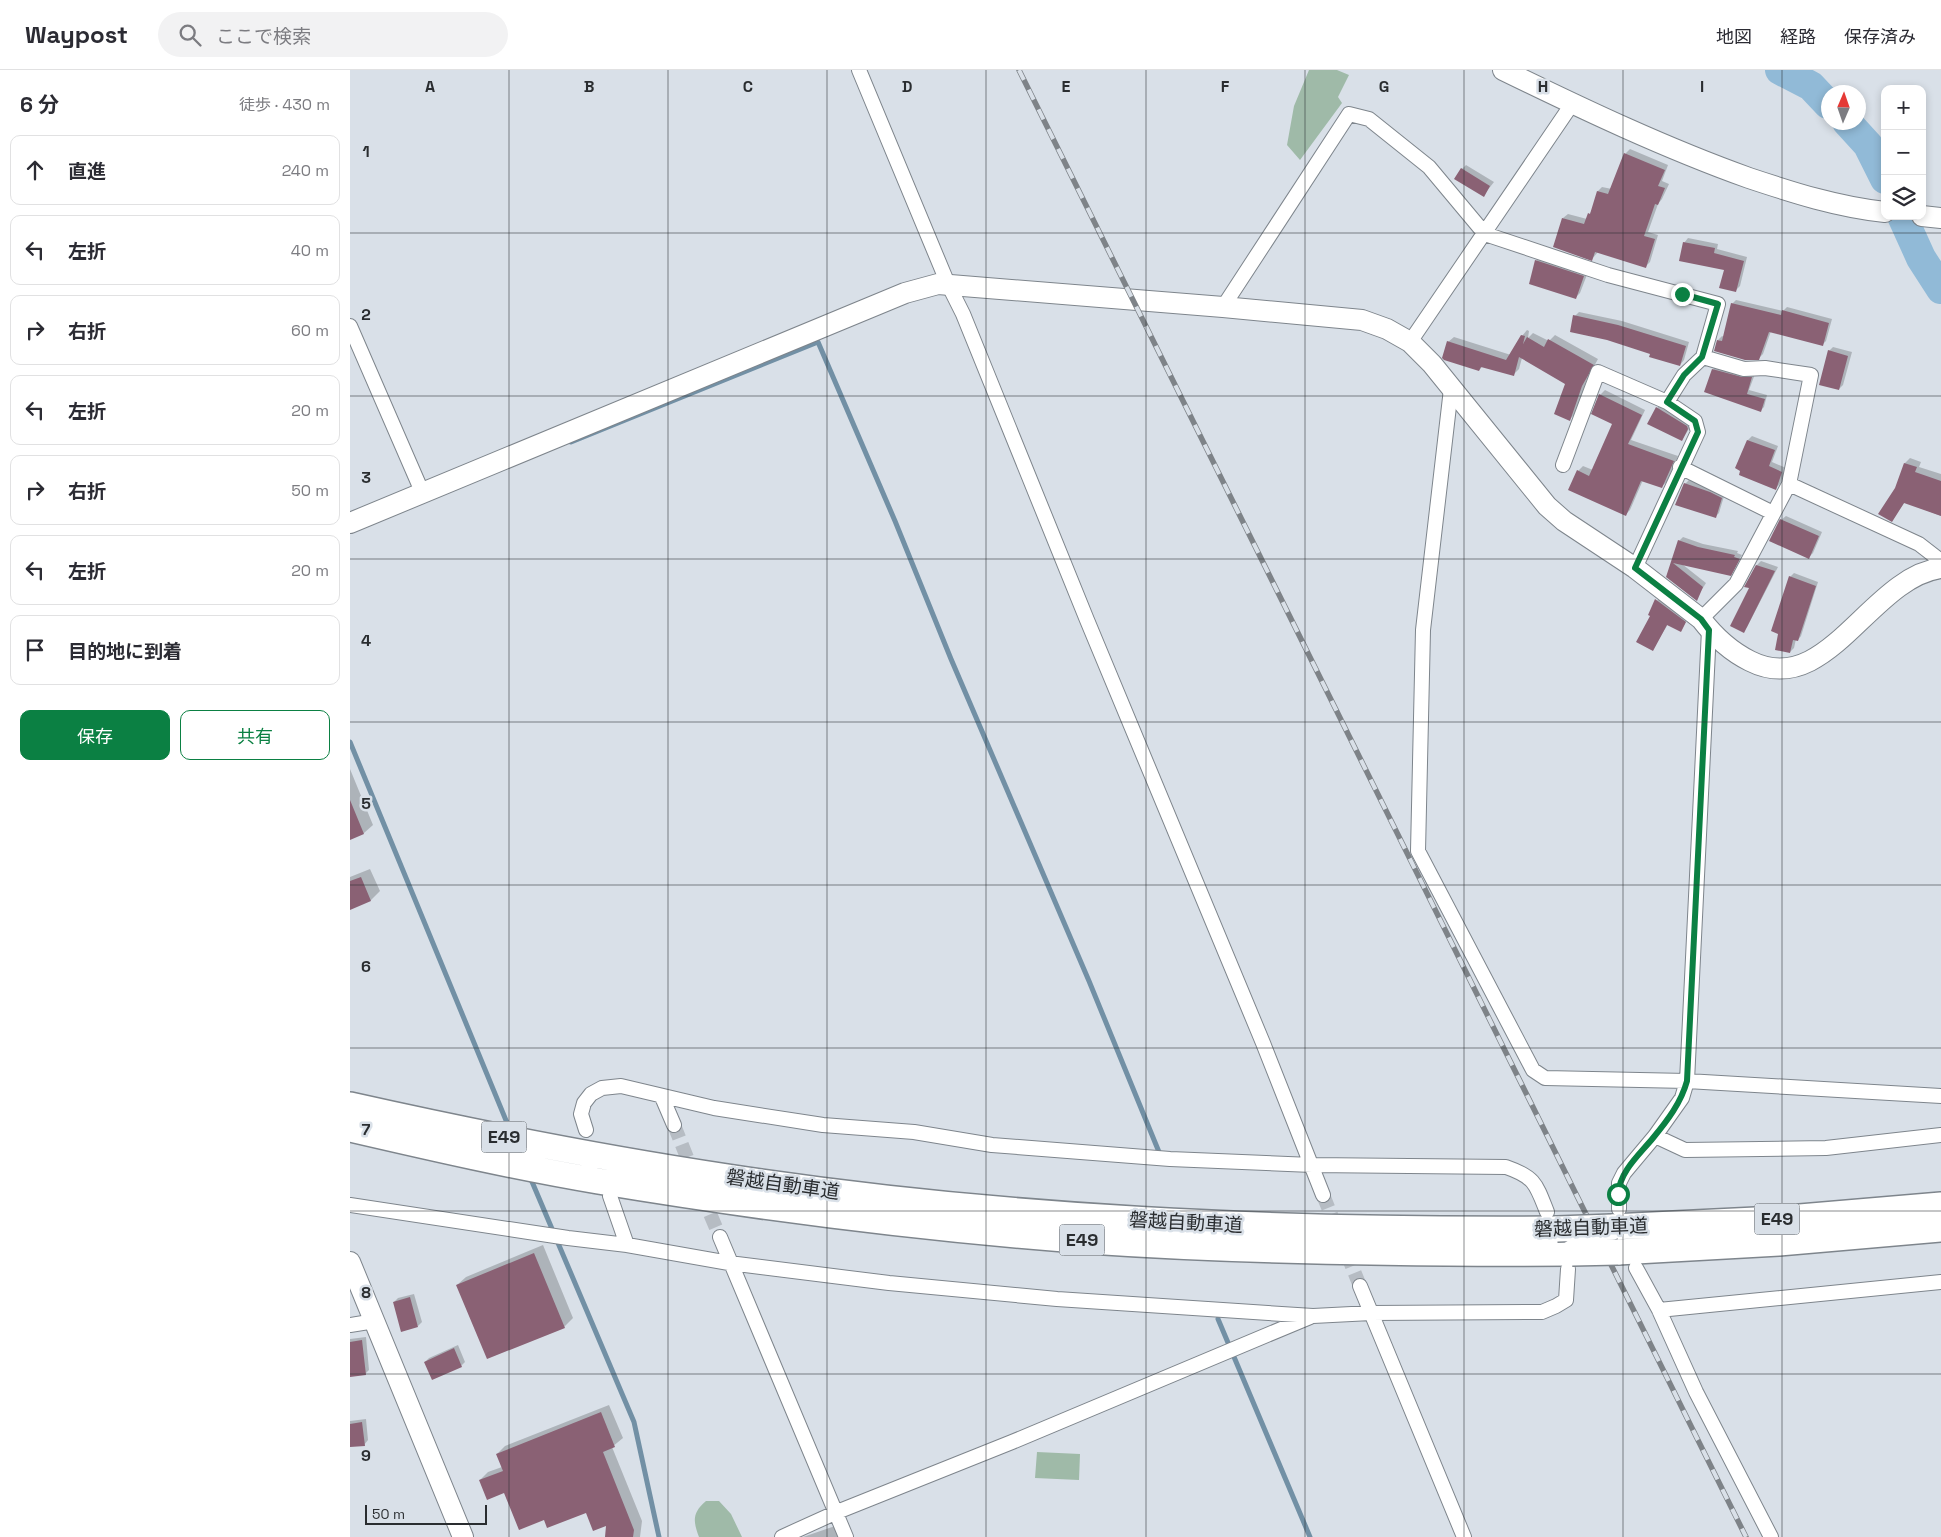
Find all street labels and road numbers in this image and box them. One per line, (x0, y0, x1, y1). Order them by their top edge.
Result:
road number: E49 (482, 1122, 526, 1152)
street label: 磐越自動車道 (725, 1164, 841, 1205)
road number: E49 (1754, 1204, 1800, 1234)
street label: 磐越自動車道 (1128, 1207, 1244, 1238)
street label: 磐越自動車道 (1534, 1213, 1648, 1242)
road number: E49 (1060, 1224, 1104, 1256)

